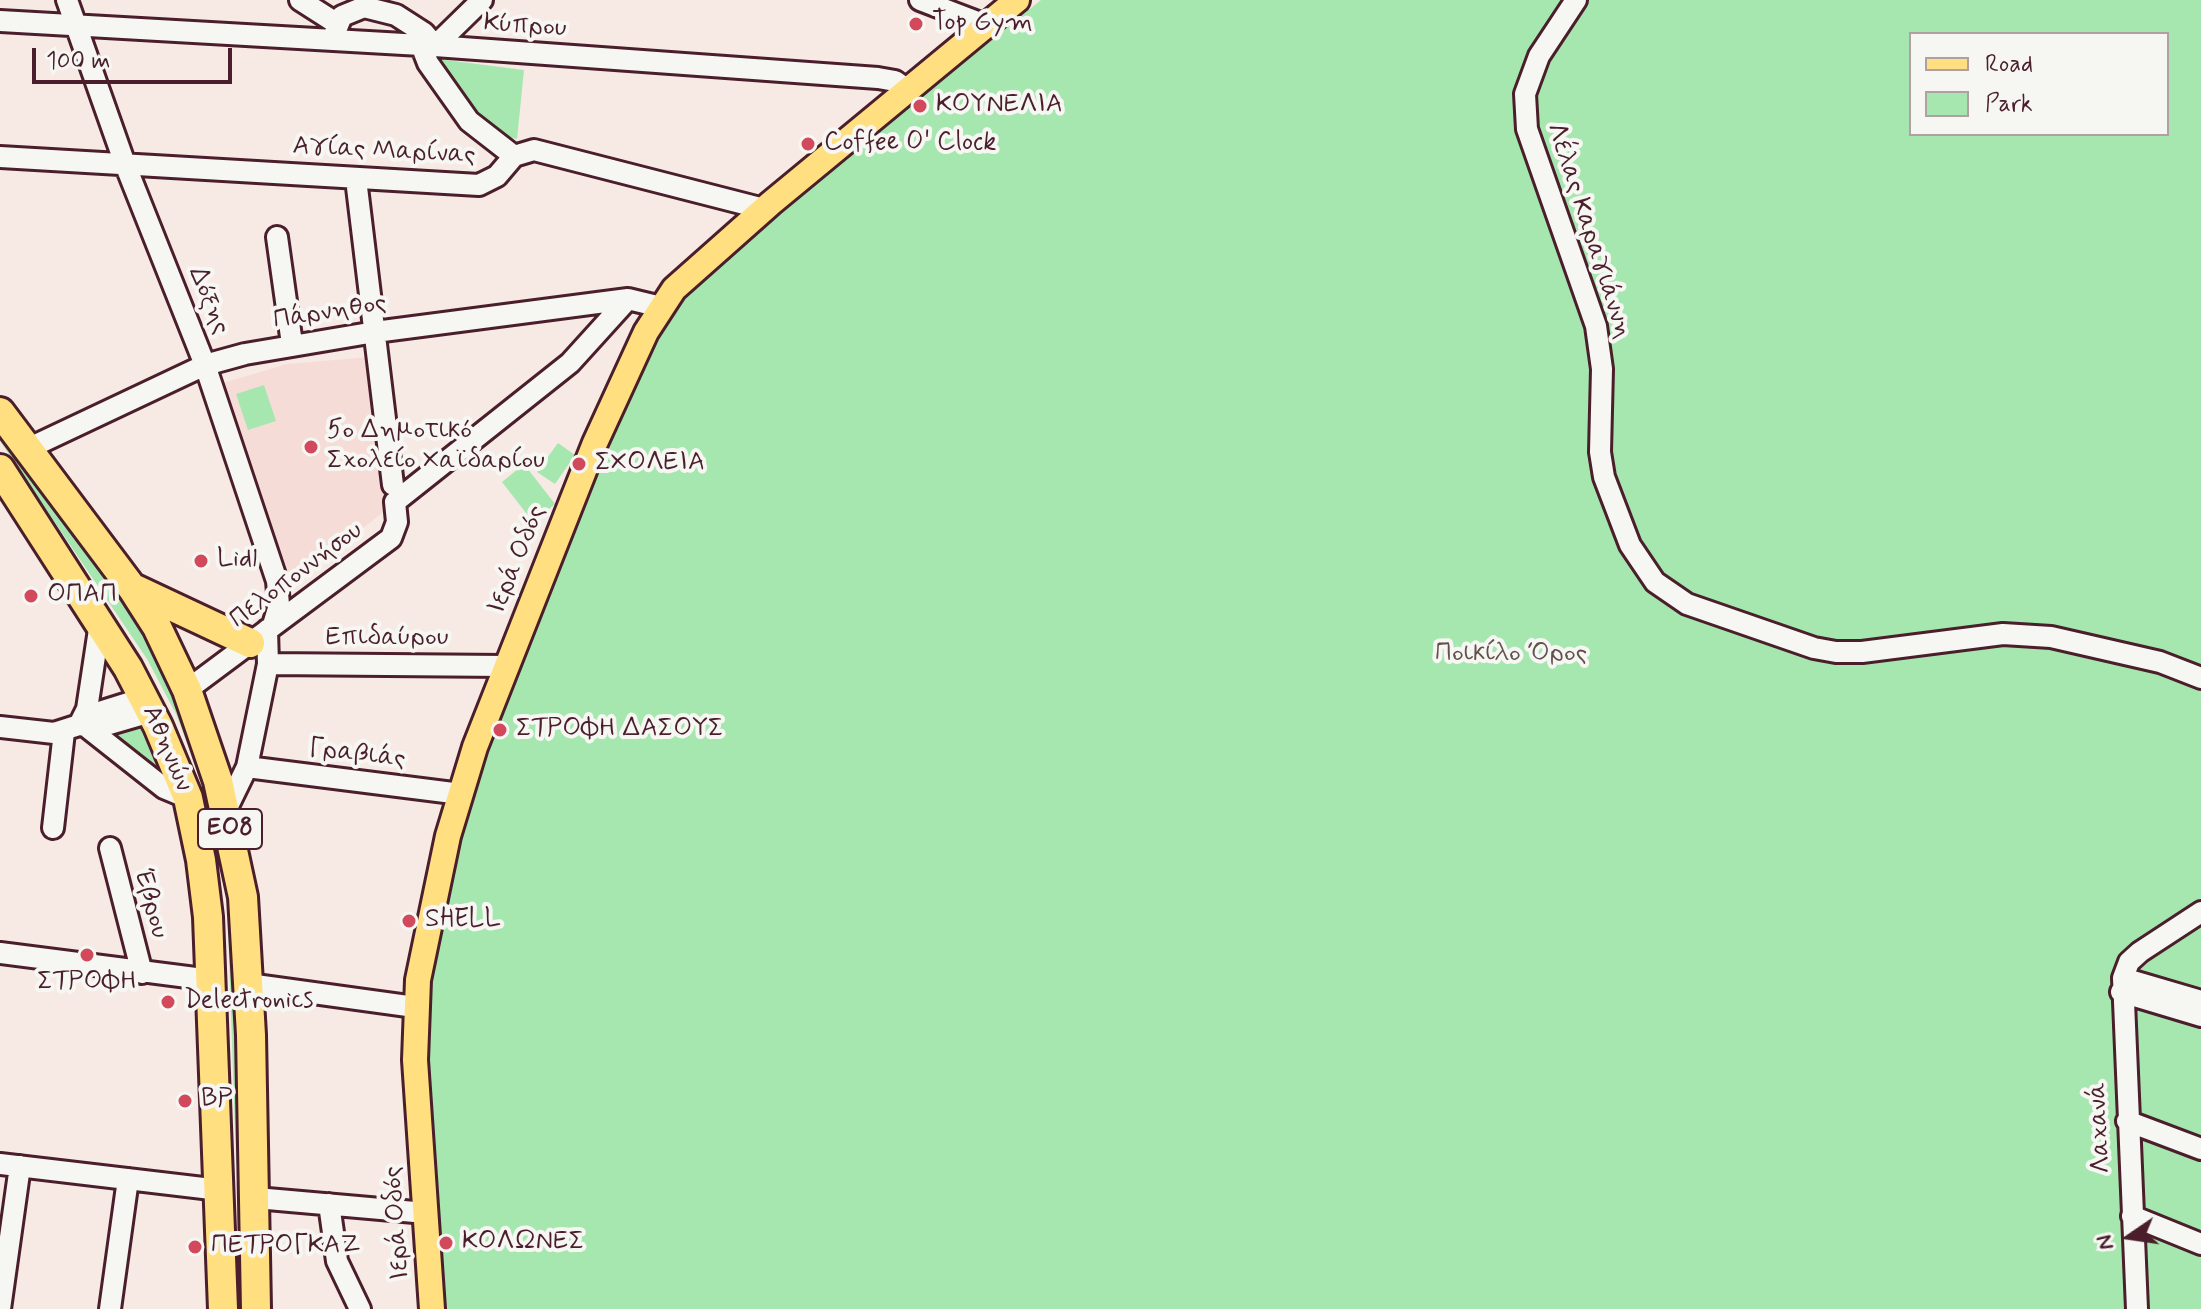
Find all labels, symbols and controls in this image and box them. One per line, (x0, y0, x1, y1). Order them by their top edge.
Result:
place label: Top Gym (932, 8, 1033, 40)
street label: Κύπρου (482, 9, 568, 45)
marker: Top Gym (907, 15, 925, 33)
scale bar (36, 32, 236, 82)
legend (1909, 32, 2169, 136)
text: 100 m (46, 46, 110, 77)
text: Road (1985, 49, 2033, 80)
text: Park (1985, 89, 2033, 120)
place label: ΚΟΥΝΕΛΙΑ (936, 90, 1063, 122)
marker: ΚΟΥΝΕΛΙΑ (911, 97, 929, 115)
street label: Λέλας Καραγιάννη (1538, 119, 1638, 343)
place label: Coffee O' Clock (824, 128, 996, 160)
street label: Αγίας Μαρίνας (292, 132, 476, 172)
marker: Coffee O' Clock (799, 135, 817, 153)
street label: Δόξης (180, 263, 236, 339)
street label: Πάρνηθος (271, 289, 389, 337)
place label: 5ο Δημοτικό Σχολείο Χαϊδαρίου (327, 416, 545, 478)
marker: 5ο Δημοτικό Σχολείο Χαϊδαρίου (302, 438, 320, 456)
place label: ΣΧΟΛΕΙΑ (595, 448, 705, 480)
marker: ΣΧΟΛΕΙΑ (570, 455, 588, 473)
street label: Ιερά Οδός (482, 501, 554, 619)
street label: Πελοποννήσου (224, 516, 370, 636)
place label: Lidl (217, 545, 257, 577)
marker: Lidl (192, 552, 210, 570)
place label: ΟΠΑΠ (47, 580, 117, 612)
marker: ΟΠΑΠ (22, 587, 40, 605)
street label: Επιδαύρου (326, 623, 448, 655)
park label: Ποικίλο Όρος (1435, 639, 1587, 671)
street label: Αθηνών (134, 701, 198, 797)
place label: ΣΤΡΟΦΗ ΔΑΣΟΥΣ (516, 714, 724, 746)
marker: ΣΤΡΟΦΗ ΔΑΣΟΥΣ (491, 721, 509, 739)
street label: Γραβιάς (307, 734, 407, 776)
road number: ΕΟ8 (198, 809, 262, 849)
street label: Έβρου (126, 866, 174, 942)
place label: SHELL (425, 905, 501, 937)
marker: SHELL (400, 912, 418, 930)
marker: ΣΤΡΟΦΗ (78, 946, 96, 964)
place label: ΣΤΡΟΦΗ (37, 967, 137, 999)
place label: Delectronics (184, 986, 314, 1018)
marker: Delectronics (159, 993, 177, 1011)
street label: Λαχανά (2083, 1082, 2119, 1174)
place label: BP (201, 1085, 232, 1117)
marker: BP (176, 1092, 194, 1110)
street label: Ιερά Οδός (378, 1165, 418, 1281)
north arrow (2089, 1197, 2169, 1277)
place label: ΚΟΛΩΝΕΣ (462, 1227, 584, 1259)
place label: ΠΕΤΡΟΓΚΑΖ (211, 1231, 360, 1263)
text: N (2090, 1232, 2121, 1253)
marker: ΚΟΛΩΝΕΣ (437, 1234, 455, 1252)
marker: ΠΕΤΡΟΓΚΑΖ (186, 1238, 204, 1256)

